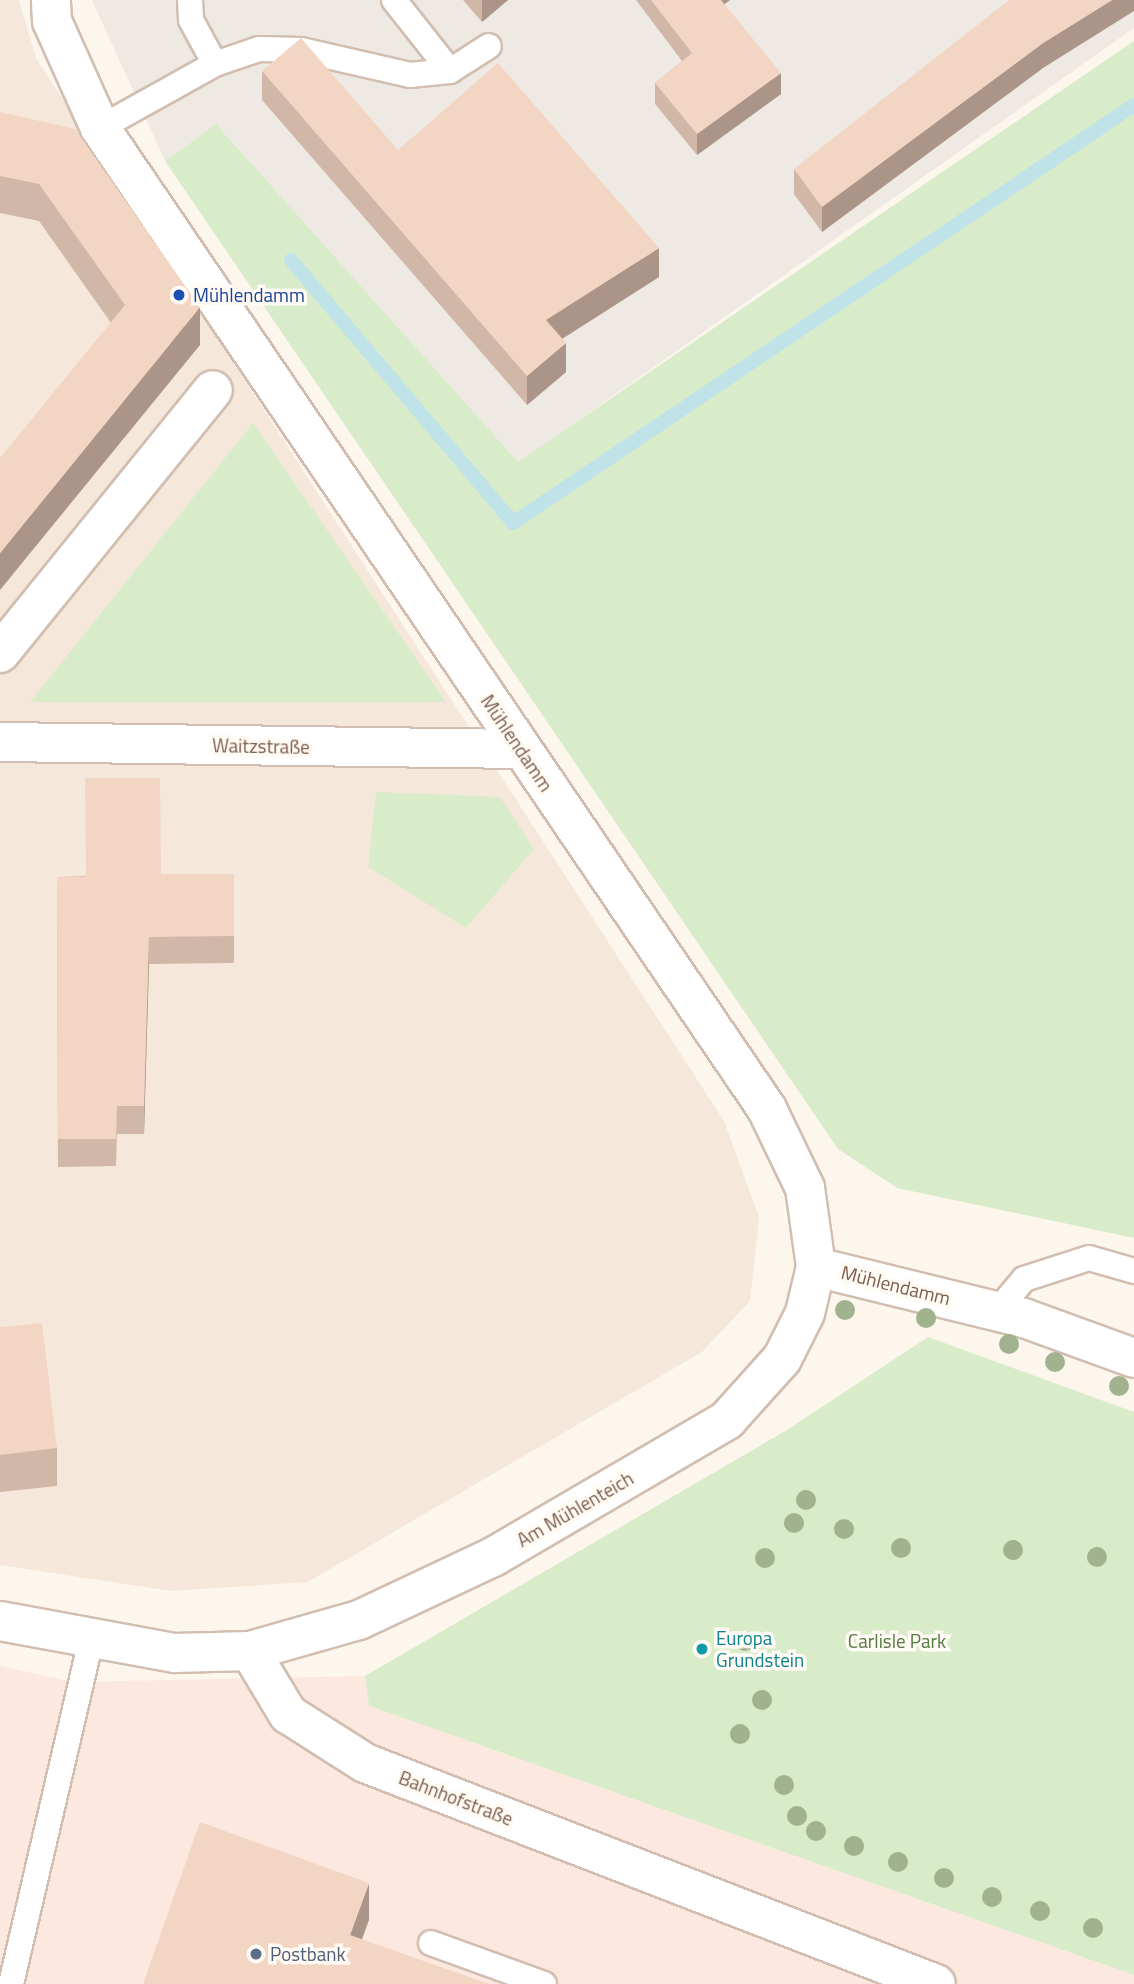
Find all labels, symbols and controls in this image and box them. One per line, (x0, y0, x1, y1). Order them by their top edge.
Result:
place label: Mühlendamm (193, 284, 305, 306)
marker: Mühlendamm (171, 287, 187, 303)
street label: Mühlendamm (476, 690, 558, 796)
street label: Waitzstraße (212, 734, 310, 758)
street label: Mühlendamm (839, 1260, 953, 1310)
street label: Am Mühlenteich (513, 1466, 637, 1552)
place label: Europa Grundstein (716, 1627, 804, 1671)
park label: Carlisle Park (848, 1630, 946, 1652)
marker: Europa Grundstein (694, 1641, 710, 1657)
street label: Bahnhofstraße (396, 1766, 516, 1830)
place label: Postbank (270, 1943, 346, 1965)
marker: Postbank (248, 1946, 264, 1962)

